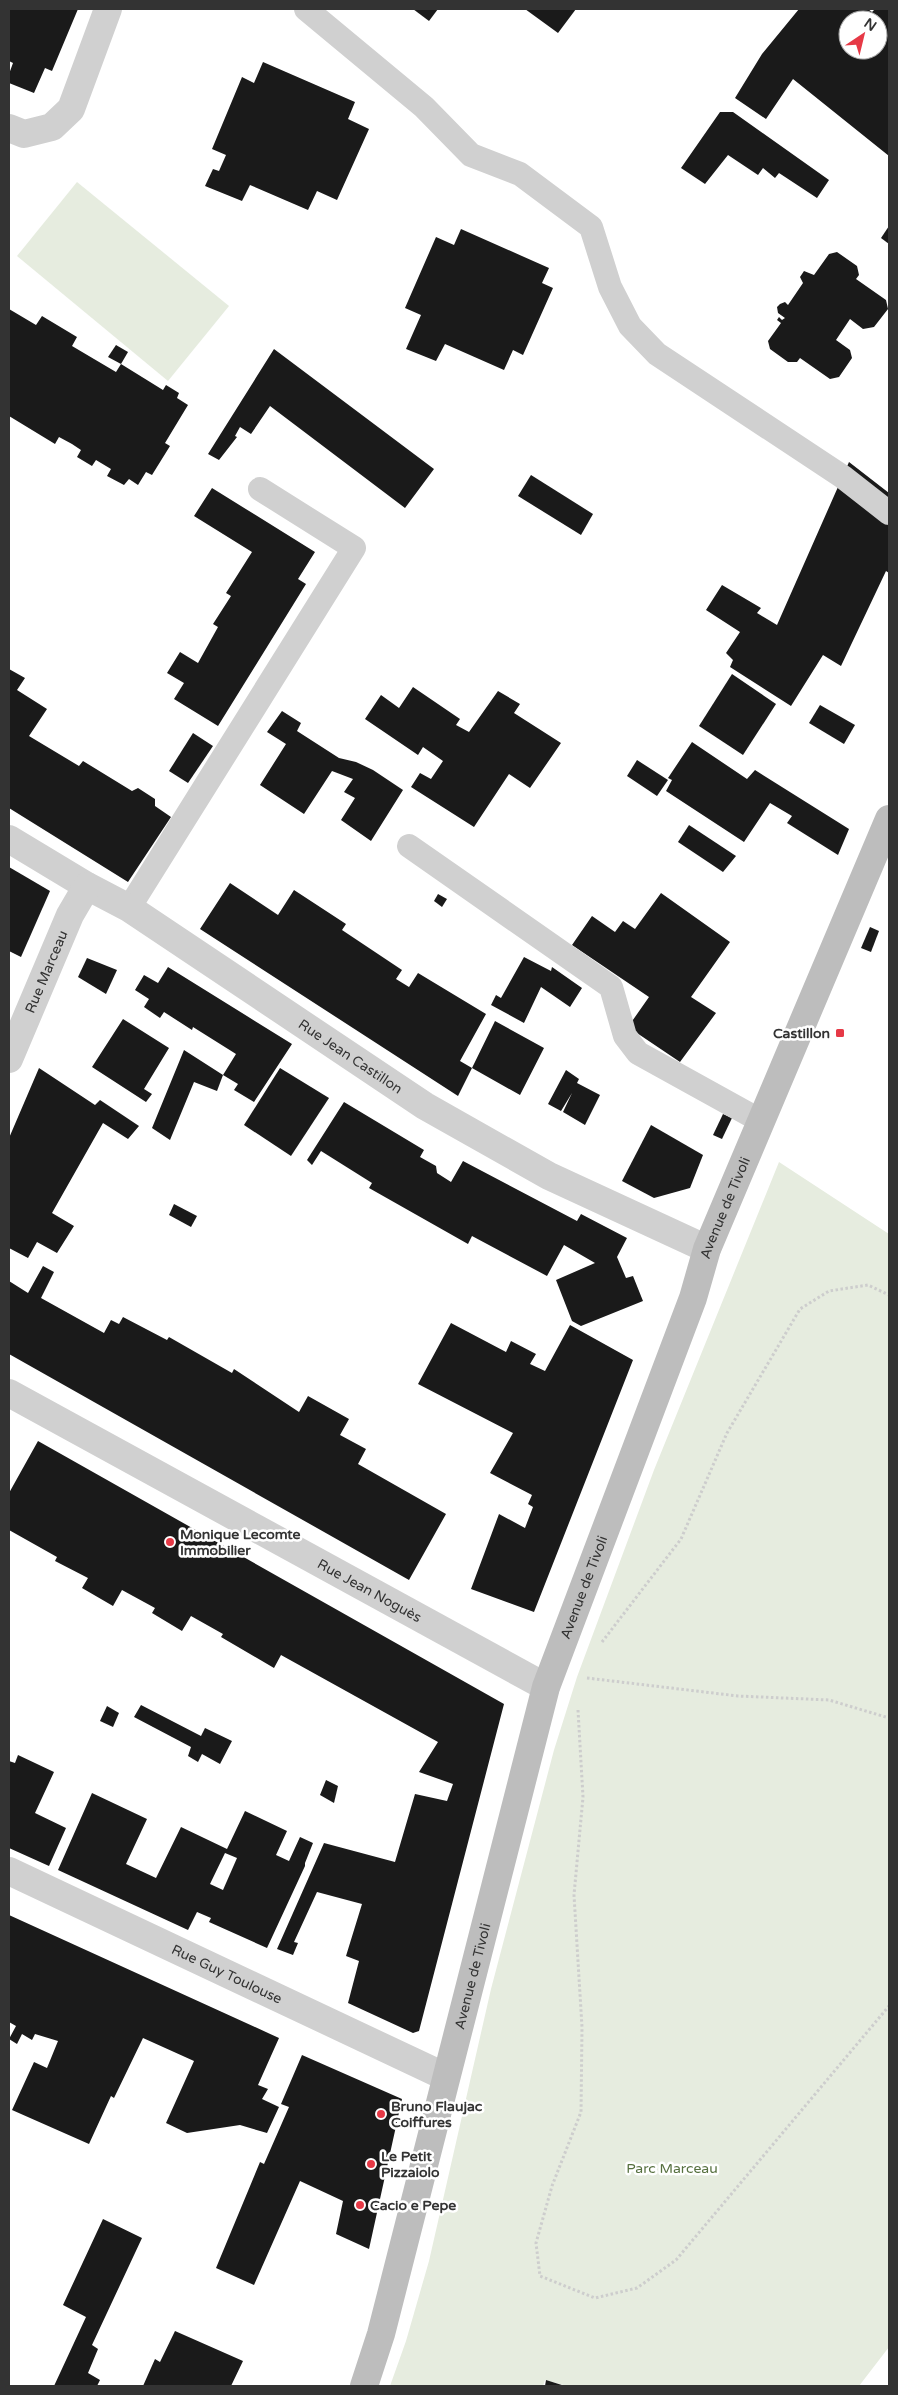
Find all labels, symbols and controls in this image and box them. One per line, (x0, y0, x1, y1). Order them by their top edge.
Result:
north arrow (838, 10, 888, 60)
text: N (861, 15, 880, 35)
street label: Rue Marceau (21, 928, 72, 1016)
street label: Rue Jean Castillon (295, 1016, 406, 1098)
place label: Castillon (773, 1025, 830, 1042)
marker: Castillon (834, 1027, 846, 1039)
street label: Avenue de Tivoli (697, 1154, 754, 1261)
place label: Monique Lecomte Immobilier (180, 1526, 301, 1559)
street label: Avenue de Tivoli (557, 1534, 611, 1641)
marker: Monique Lecomte Immobilier (164, 1536, 176, 1548)
street label: Rue Jean Noguès (314, 1555, 425, 1626)
street label: Avenue de Tivoli (451, 1921, 494, 2031)
street label: Rue Guy Toulouse (169, 1941, 285, 2008)
place label: Bruno Flaujac Coiffures (391, 2098, 483, 2131)
marker: Bruno Flaujac Coiffures (375, 2108, 387, 2120)
place label: Le Petit Pizzaiolo (381, 2148, 440, 2181)
marker: Le Petit Pizzaiolo (365, 2158, 377, 2170)
park label: Parc Marceau (626, 2160, 718, 2177)
place label: Cacio e Pepe (370, 2197, 456, 2214)
marker: Cacio e Pepe (354, 2199, 366, 2211)

